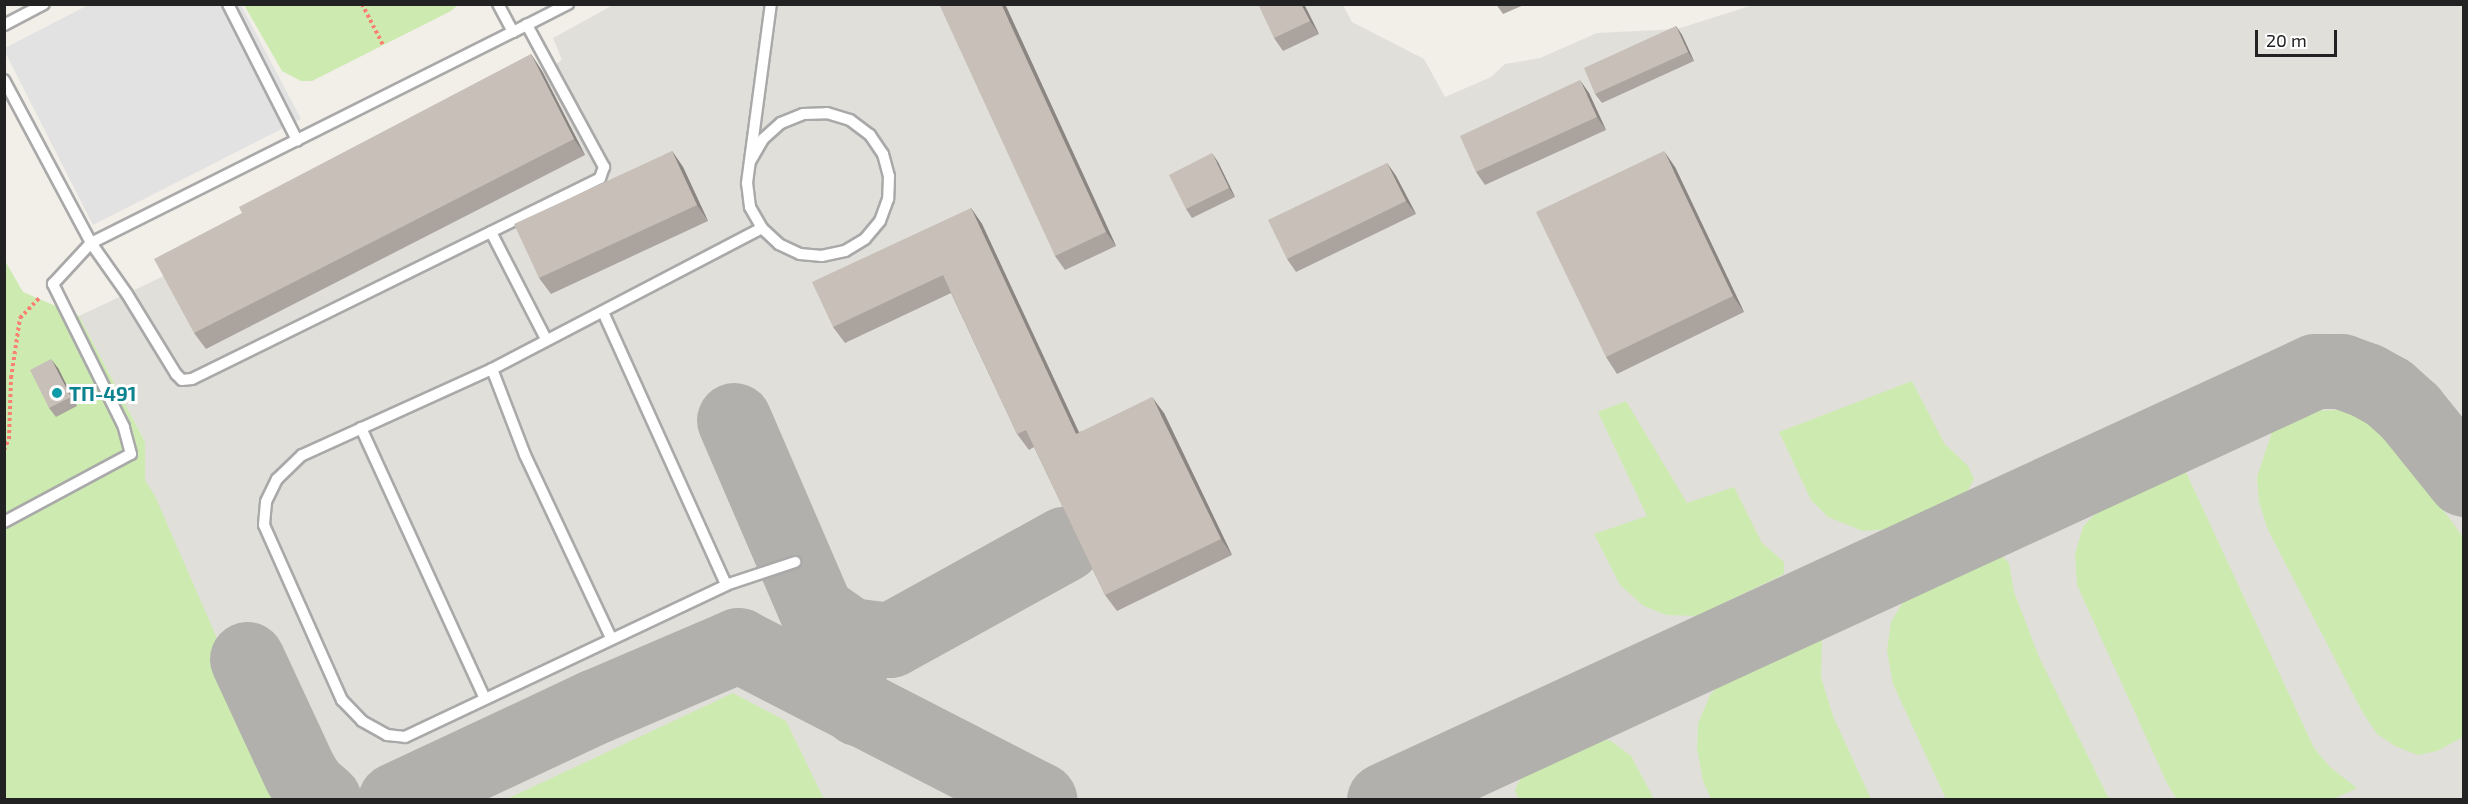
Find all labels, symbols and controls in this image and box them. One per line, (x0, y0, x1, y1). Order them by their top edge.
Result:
scale bar (2258, 18, 2340, 56)
text: 20 m (2266, 29, 2307, 51)
place label: ТП-491 (69, 381, 136, 405)
marker: ТП-491 (50, 386, 64, 400)

